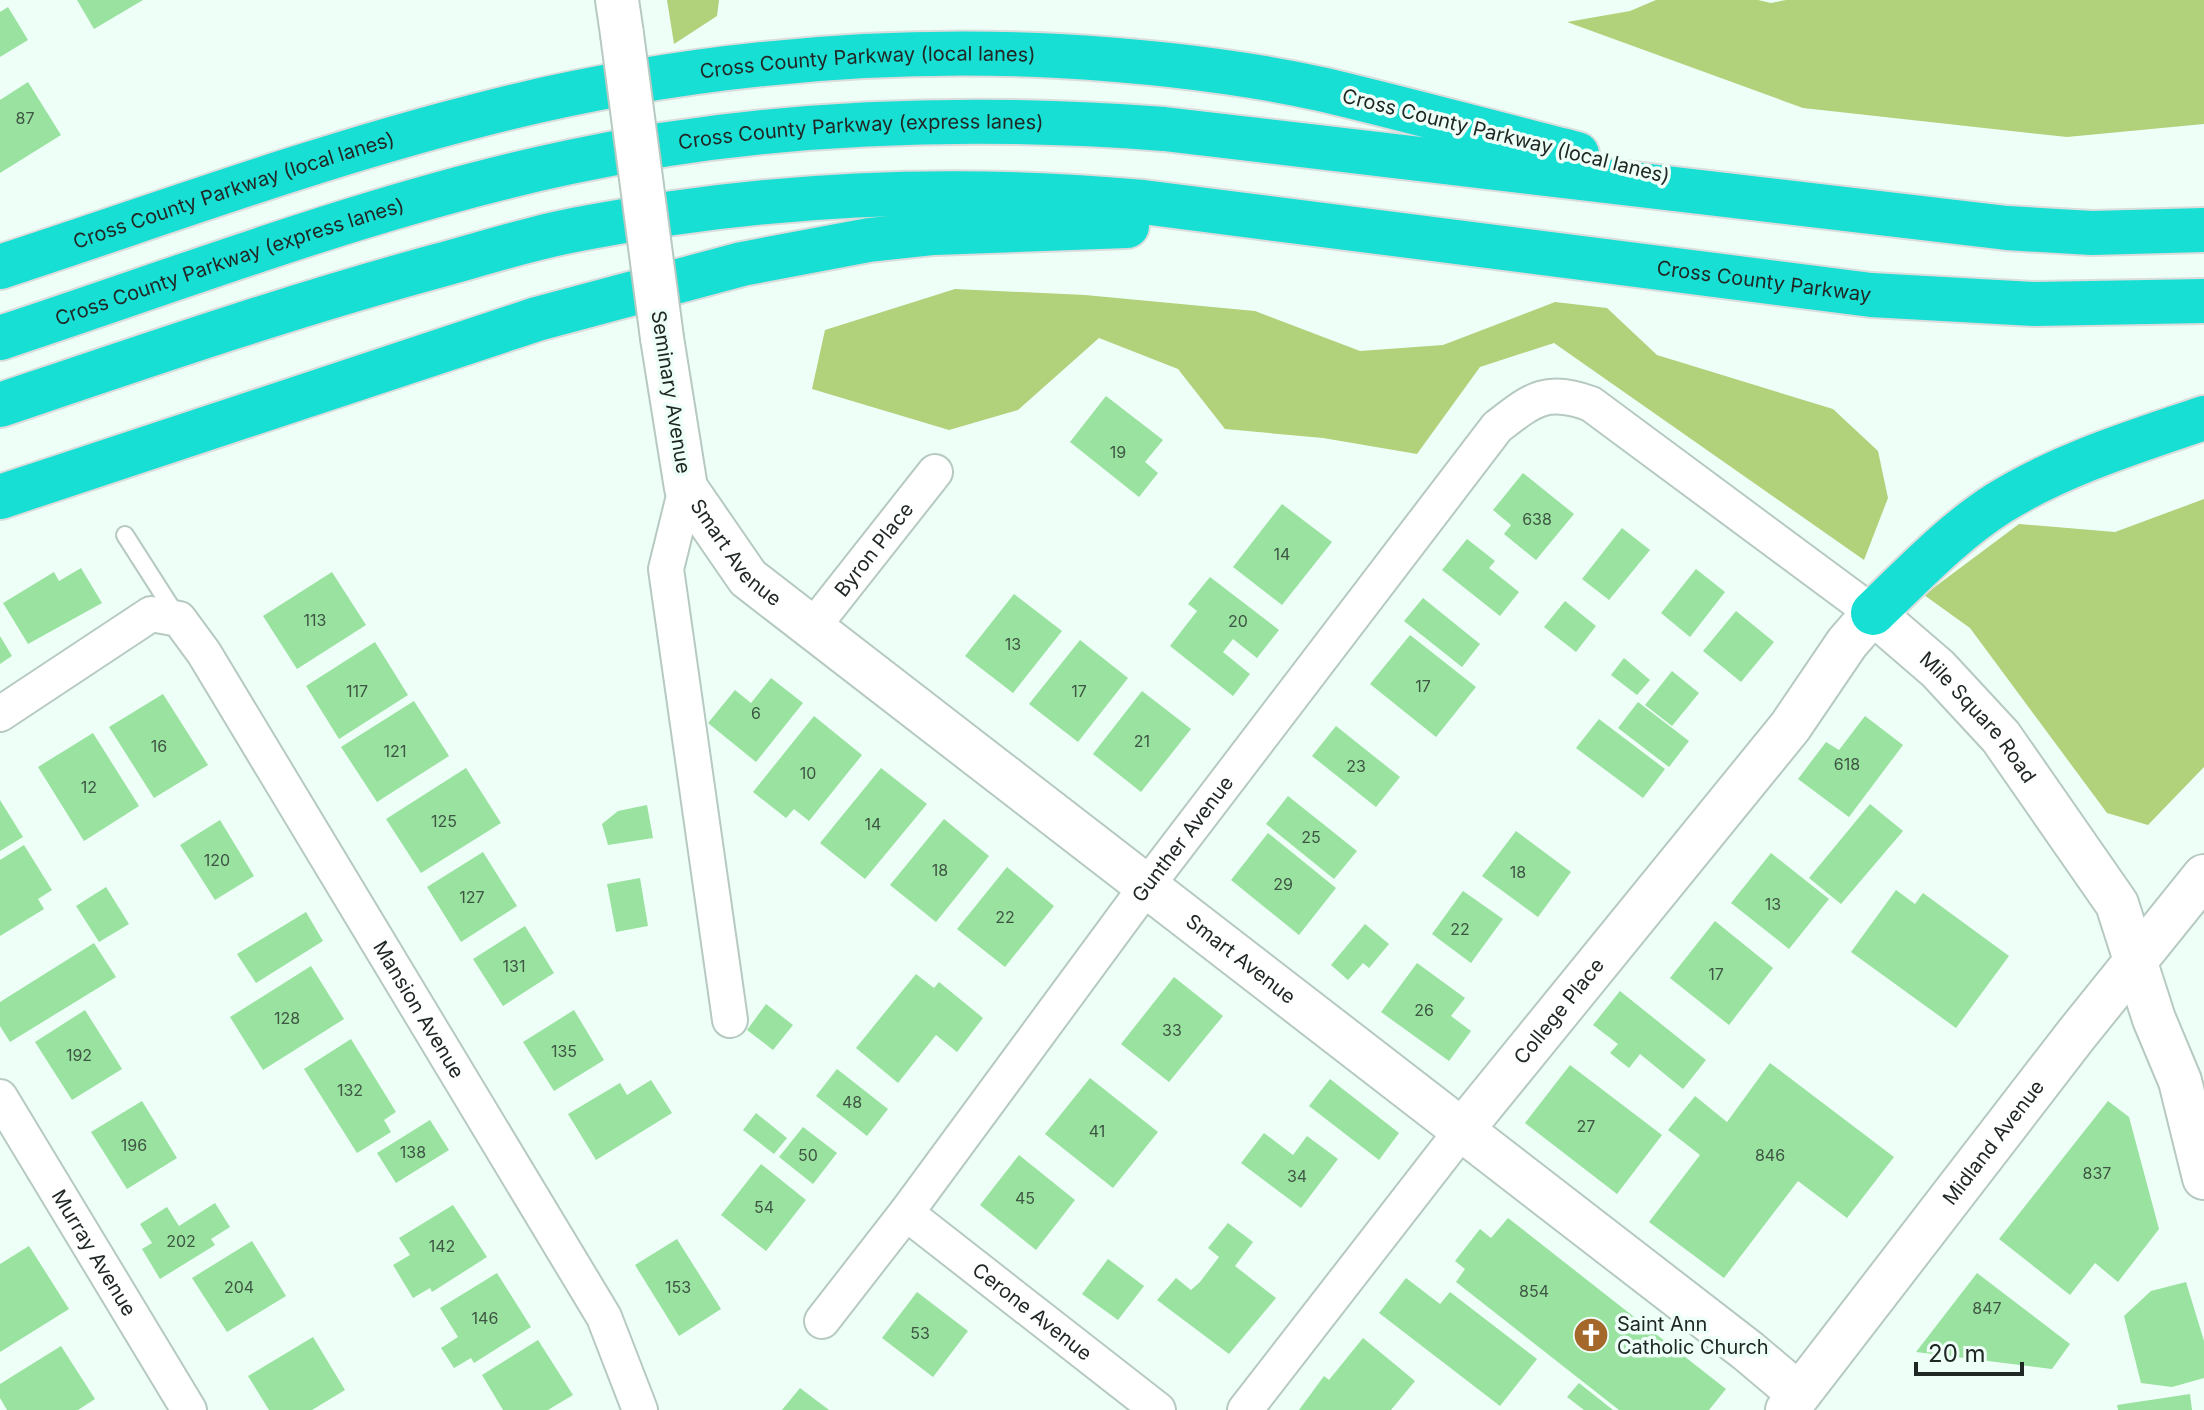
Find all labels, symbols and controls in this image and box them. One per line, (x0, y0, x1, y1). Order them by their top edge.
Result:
street label: Cross County Parkway (local lanes) (698, 42, 1036, 84)
street label: Cross County Parkway (local lanes) (1340, 84, 1672, 188)
house number: 87 (16, 108, 34, 128)
street label: Cross County Parkway (express lanes) (677, 110, 1044, 154)
street label: Cross County Parkway (local lanes) (70, 127, 397, 254)
street label: Cross County Parkway (express lanes) (52, 193, 407, 331)
street label: Cross County Parkway (1655, 256, 1873, 307)
street label: Seminary Avenue (646, 309, 696, 475)
house number: 19 (1110, 442, 1126, 462)
street label: Smart Avenue (685, 494, 786, 611)
street label: Byron Place (830, 498, 918, 601)
house number: 638 (1522, 509, 1552, 529)
house number: 14 (1274, 544, 1290, 564)
house number: 113 (304, 610, 326, 630)
house number: 20 (1228, 611, 1248, 631)
house number: 13 (1005, 634, 1021, 654)
street label: Mile Square Road (1915, 647, 2041, 787)
house number: 17 (1415, 676, 1431, 696)
house number: 117 (346, 681, 368, 701)
house number: 17 (1071, 681, 1087, 701)
house number: 6 (751, 703, 761, 723)
house number: 21 (1134, 731, 1150, 751)
house number: 16 (151, 736, 167, 756)
house number: 121 (384, 741, 406, 761)
house number: 618 (1834, 754, 1860, 774)
house number: 23 (1346, 756, 1366, 776)
house number: 10 (800, 763, 816, 783)
street label: Gunther Avenue (1127, 771, 1238, 907)
house number: 12 (81, 777, 97, 797)
house number: 125 (431, 811, 457, 831)
house number: 14 (865, 814, 881, 834)
house number: 25 (1301, 827, 1321, 847)
house number: 120 (204, 850, 230, 870)
house number: 18 (932, 860, 948, 880)
house number: 18 (1510, 862, 1526, 882)
house number: 29 (1273, 874, 1293, 894)
house number: 127 (459, 887, 485, 907)
house number: 13 (1765, 894, 1781, 914)
house number: 22 (995, 907, 1015, 927)
street label: Smart Avenue (1181, 909, 1300, 1009)
house number: 22 (1450, 919, 1470, 939)
street label: Mansion Avenue (368, 936, 469, 1083)
street label: College Place (1509, 953, 1609, 1069)
house number: 131 (503, 956, 525, 976)
house number: 17 (1708, 964, 1724, 984)
house number: 26 (1414, 1000, 1434, 1020)
house number: 128 (274, 1008, 300, 1028)
house number: 33 (1162, 1020, 1182, 1040)
house number: 135 (551, 1041, 577, 1061)
house number: 192 (66, 1045, 92, 1065)
street label: Midland Avenue (1938, 1075, 2049, 1210)
house number: 132 (337, 1080, 363, 1100)
house number: 48 (842, 1092, 862, 1112)
house number: 27 (1577, 1116, 1595, 1136)
house number: 41 (1089, 1121, 1105, 1141)
house number: 196 (121, 1135, 147, 1155)
house number: 138 (400, 1142, 426, 1162)
house number: 50 (798, 1145, 818, 1165)
house number: 846 (1755, 1145, 1785, 1165)
house number: 837 (2083, 1163, 2111, 1183)
house number: 34 (1287, 1166, 1307, 1186)
street label: Murray Avenue (47, 1185, 141, 1320)
house number: 45 (1015, 1188, 1035, 1208)
house number: 54 (754, 1197, 774, 1217)
house number: 202 (166, 1231, 196, 1251)
house number: 142 (429, 1236, 455, 1256)
street label: Cerone Avenue (968, 1257, 1097, 1366)
house number: 204 (224, 1277, 254, 1297)
house number: 153 (665, 1277, 691, 1297)
house number: 854 (1519, 1281, 1549, 1301)
house number: 847 (1972, 1298, 2002, 1318)
house number: 146 (472, 1308, 498, 1328)
place label: Saint Ann Catholic Church (1617, 1312, 1769, 1359)
church icon: Saint Ann Catholic Church (1572, 1316, 1610, 1354)
house number: 53 (910, 1323, 930, 1343)
scale bar (1916, 1326, 2022, 1376)
text: 20 m (1928, 1339, 1986, 1368)

